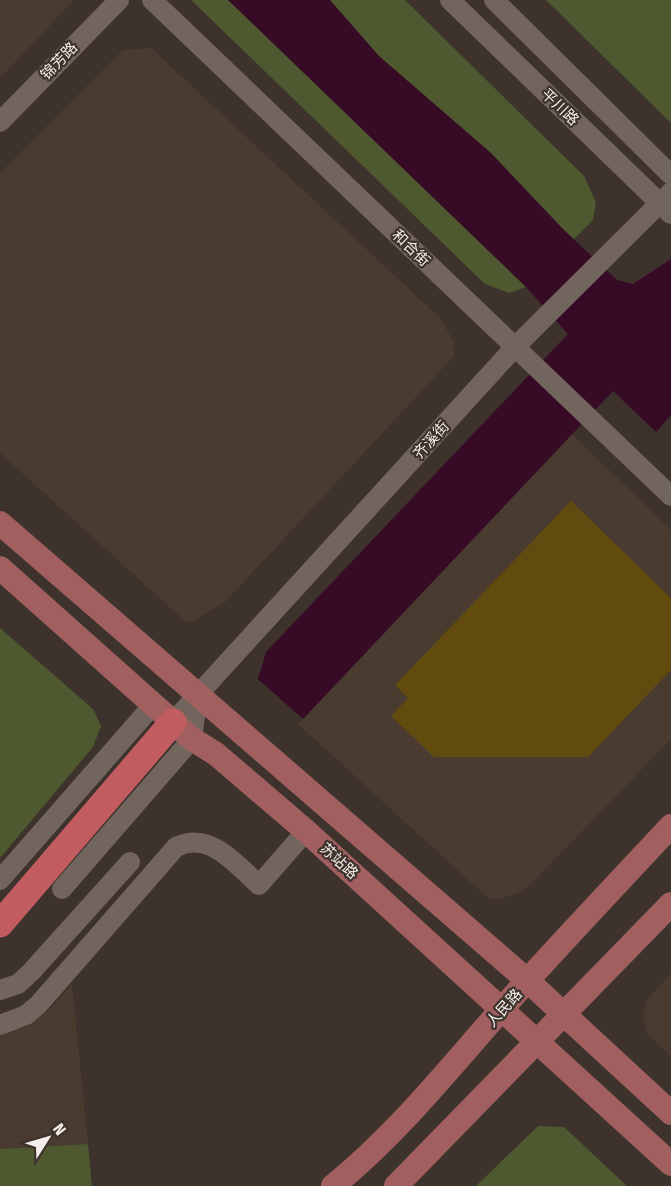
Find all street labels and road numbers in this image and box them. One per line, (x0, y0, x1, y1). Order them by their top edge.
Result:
street label: 锦芳路 (37, 39, 81, 83)
street label: 平川路 (538, 85, 582, 129)
street label: 和合街 (389, 226, 433, 270)
street label: 齐溪街 (409, 417, 453, 463)
street label: 苏站路 (316, 839, 362, 883)
street label: 人民路 (482, 985, 526, 1031)

